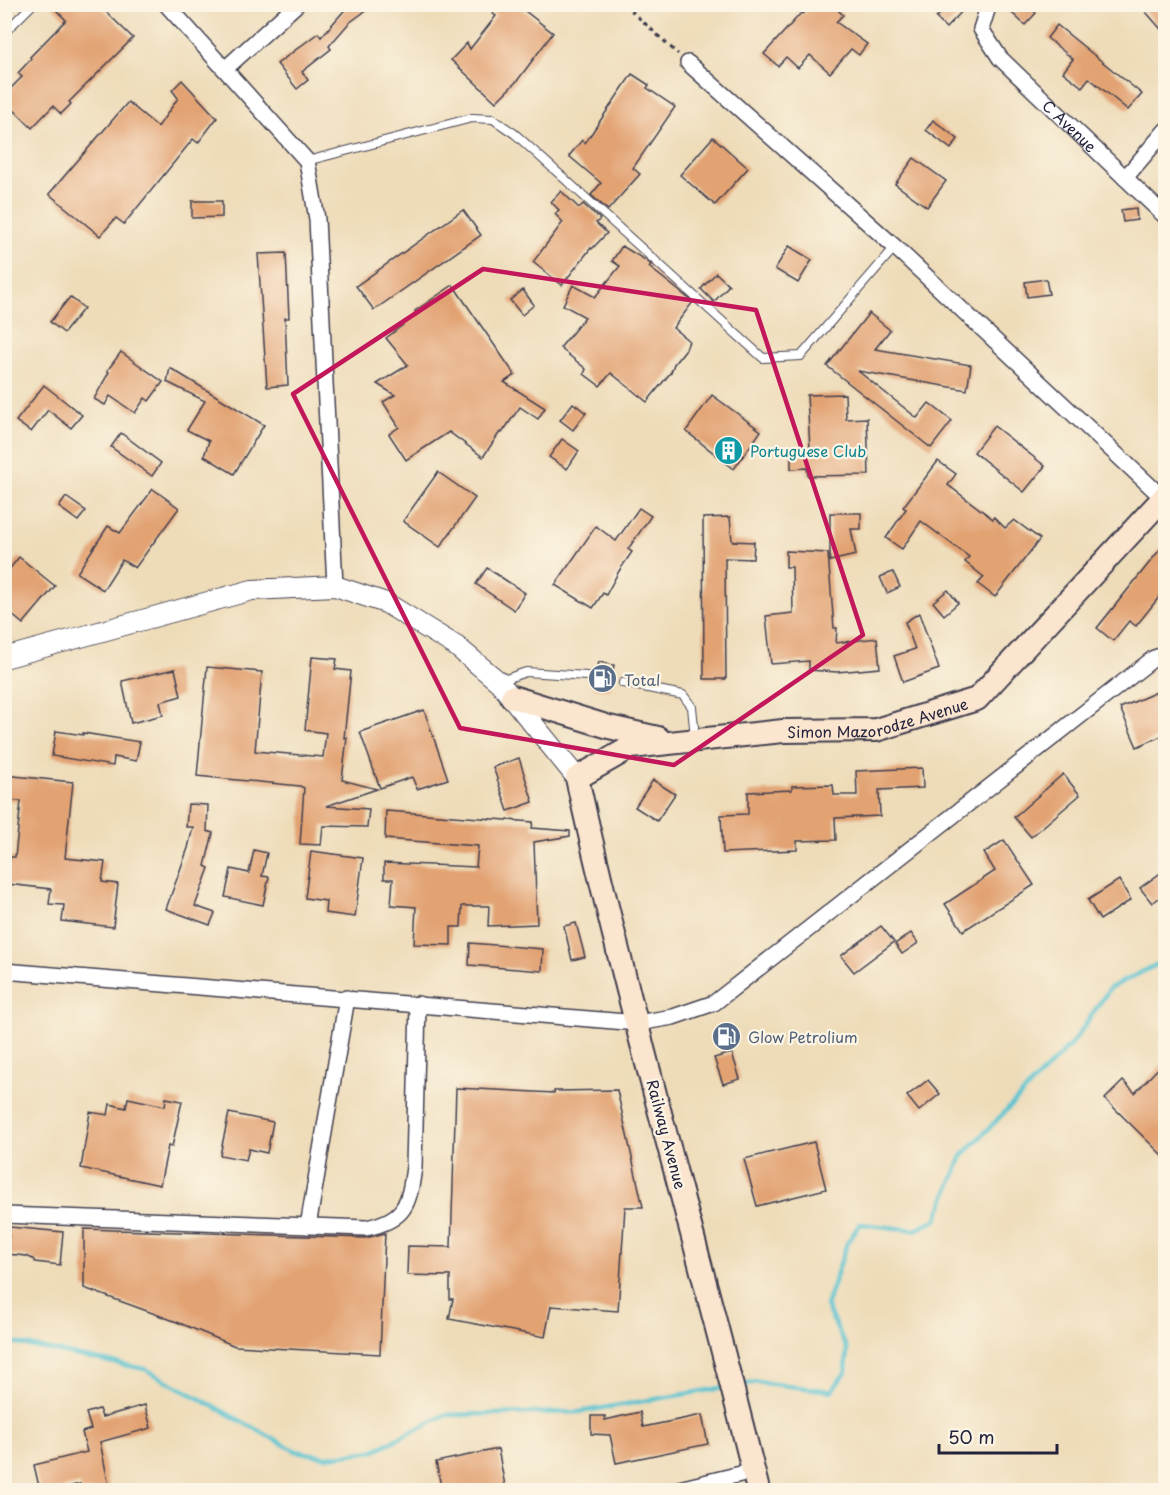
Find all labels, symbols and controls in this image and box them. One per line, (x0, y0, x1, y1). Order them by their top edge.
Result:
street label: C Avenue (1038, 94, 1102, 157)
building icon: Portuguese Club (713, 434, 745, 466)
place label: Portuguese Club (750, 439, 866, 462)
fuel station icon: Total (587, 663, 619, 695)
place label: Total (624, 668, 660, 691)
street label: Simon Mazorodze Avenue (787, 691, 971, 742)
fuel station icon: Glow Petrolium (711, 1020, 743, 1052)
place label: Glow Petrolium (748, 1025, 858, 1048)
street label: Railway Avenue (641, 1077, 693, 1191)
scale bar (939, 1417, 1058, 1455)
text: 50 m (948, 1423, 995, 1450)

